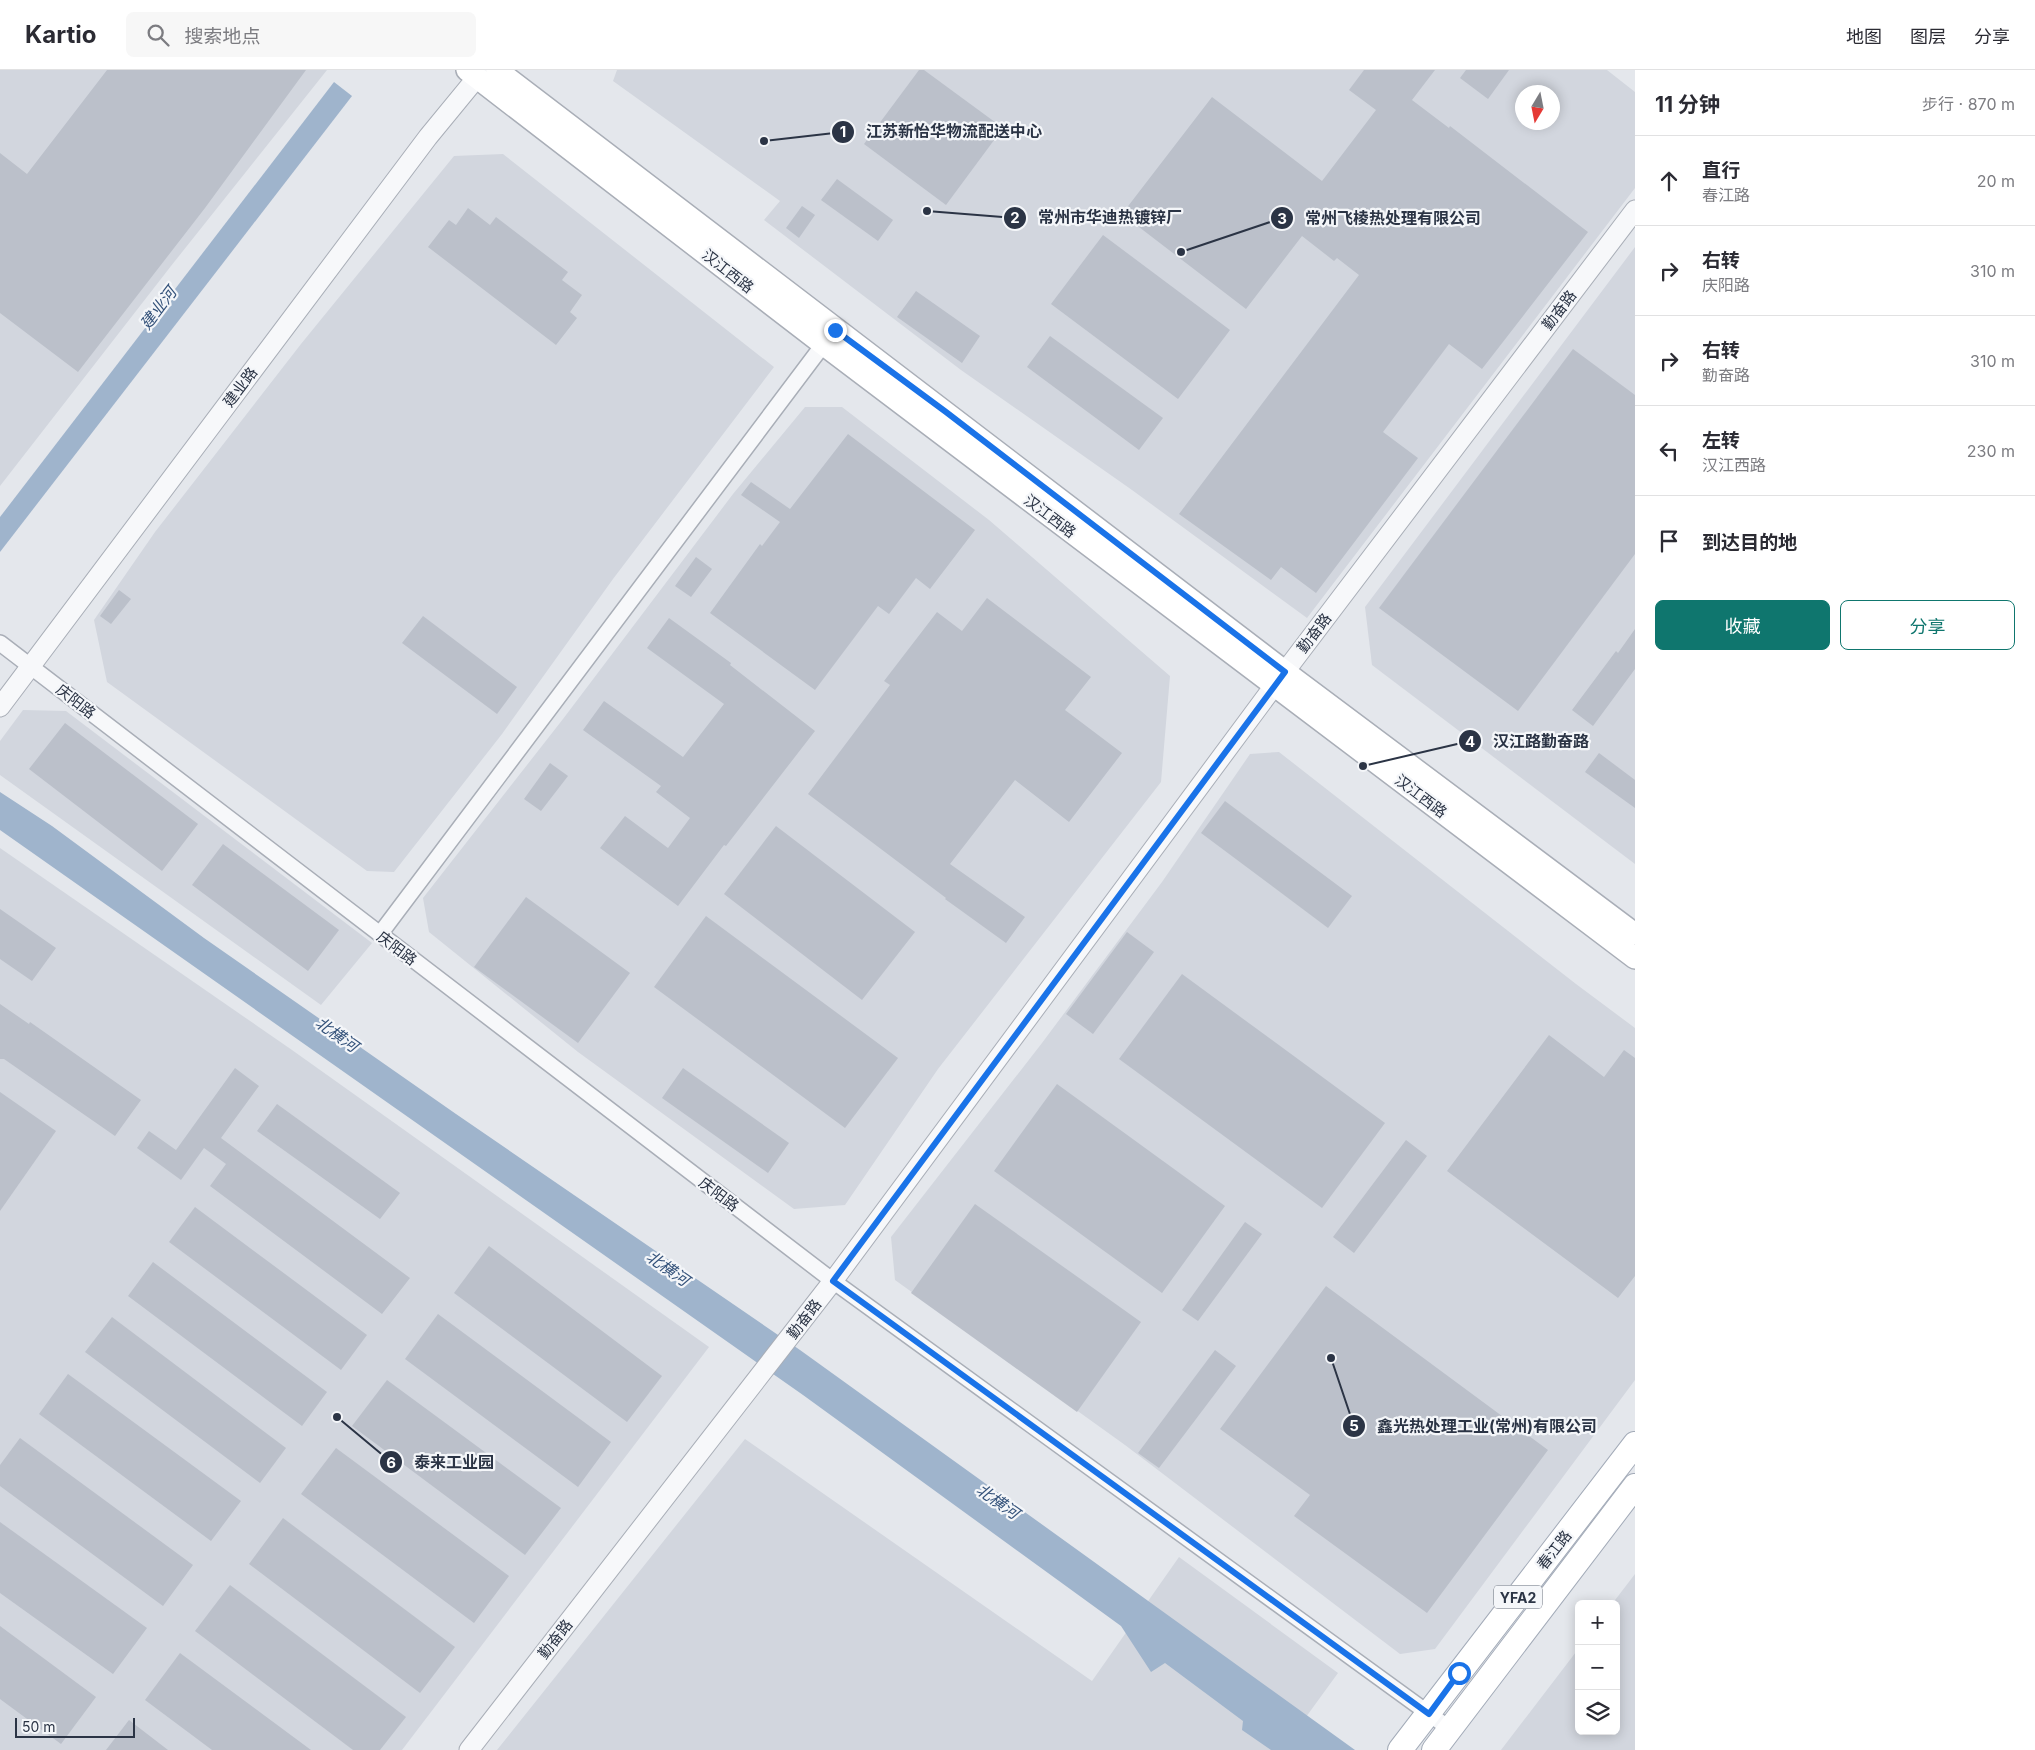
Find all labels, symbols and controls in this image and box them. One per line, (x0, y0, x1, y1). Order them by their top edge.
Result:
search box (126, 12, 476, 57)
text: Kartio (25, 20, 96, 49)
icon: search (144, 21, 172, 49)
text: 搜索地点 (184, 25, 260, 48)
text: 地图 (1846, 26, 1882, 47)
text: 图层 (1910, 26, 1946, 47)
text: 分享 (1974, 26, 2010, 47)
north arrow (1515, 85, 1560, 130)
text: 11 分钟 (1655, 92, 1720, 117)
text: 步行 · 870 m (1922, 94, 2015, 114)
callout: 江苏新怡华物流配送中心 (831, 116, 1052, 147)
text: 江苏新怡华物流配送中心 (866, 121, 1042, 141)
text: 1 (840, 122, 846, 141)
text: 直行 (1702, 159, 1740, 182)
icon: ahead (1655, 167, 1683, 195)
text: 20 m (1977, 171, 2015, 191)
text: 春江路 (1702, 185, 1750, 205)
callout: 常州市华迪热镀锌厂 (1003, 202, 1192, 233)
callout: 常州飞棱热处理有限公司 (1270, 203, 1491, 234)
text: 常州市华迪热镀锌厂 (1038, 207, 1182, 227)
text: 2 (1010, 208, 1020, 227)
text: 常州飞棱热处理有限公司 (1305, 208, 1481, 228)
text: 3 (1277, 209, 1287, 228)
street label: 汉江西路 (699, 245, 757, 297)
text: 右转 (1702, 249, 1740, 272)
icon: right (1655, 257, 1683, 285)
text: 310 m (1970, 261, 2015, 281)
text: 庆阳路 (1702, 275, 1750, 295)
water label: 建业河 (136, 280, 182, 333)
street label: 勤奋路 (1538, 286, 1580, 334)
route end (824, 319, 847, 342)
text: 右转 (1702, 339, 1740, 362)
icon: right (1655, 347, 1683, 375)
text: 310 m (1970, 351, 2015, 371)
street label: 建业路 (219, 363, 261, 411)
text: 勤奋路 (1702, 365, 1750, 385)
text: 左转 (1702, 429, 1740, 452)
icon: left (1655, 437, 1683, 465)
text: 230 m (1967, 441, 2015, 461)
text: 汉江西路 (1702, 455, 1766, 475)
street label: 汉江西路 (1020, 490, 1080, 542)
icon: arrive (1655, 527, 1683, 555)
text: 到达目的地 (1702, 531, 1797, 554)
button: 收藏 (1655, 600, 1830, 650)
button: 分享 (1840, 600, 2015, 650)
street label: 勤奋路 (1293, 609, 1335, 657)
street label: 庆阳路 (52, 680, 100, 722)
callout: 汉江路勤奋路 (1458, 726, 1599, 757)
text: 汉江路勤奋路 (1493, 731, 1589, 751)
text: 4 (1465, 732, 1475, 751)
street label: 汉江西路 (1391, 770, 1451, 822)
street label: 庆阳路 (373, 927, 421, 969)
water label: 北横河 (312, 1012, 365, 1058)
street label: 庆阳路 (695, 1173, 743, 1215)
water label: 北横河 (643, 1246, 696, 1292)
street label: 勤奋路 (783, 1295, 825, 1343)
callout: 鑫光热处理工业(常州)有限公司 (1342, 1411, 1607, 1442)
text: 5 (1349, 1416, 1359, 1435)
text: 鑫光热处理工业(常州)有限公司 (1377, 1416, 1597, 1436)
callout: 泰来工业园 (379, 1447, 504, 1478)
text: 泰来工业园 (414, 1452, 494, 1472)
text: 6 (386, 1453, 396, 1472)
water label: 北横河 (973, 1479, 1026, 1525)
street label: 春江路 (1533, 1526, 1575, 1574)
road number: YFA2 (1494, 1585, 1542, 1608)
map controls (1575, 1600, 1620, 1735)
button: + (1575, 1600, 1620, 1645)
street label: 勤奋路 (534, 1615, 576, 1663)
button: − (1575, 1645, 1620, 1690)
route start (1448, 1662, 1471, 1685)
button: layers (1575, 1690, 1620, 1735)
scale bar (15, 1715, 135, 1738)
text: 50 m (22, 1718, 56, 1735)

